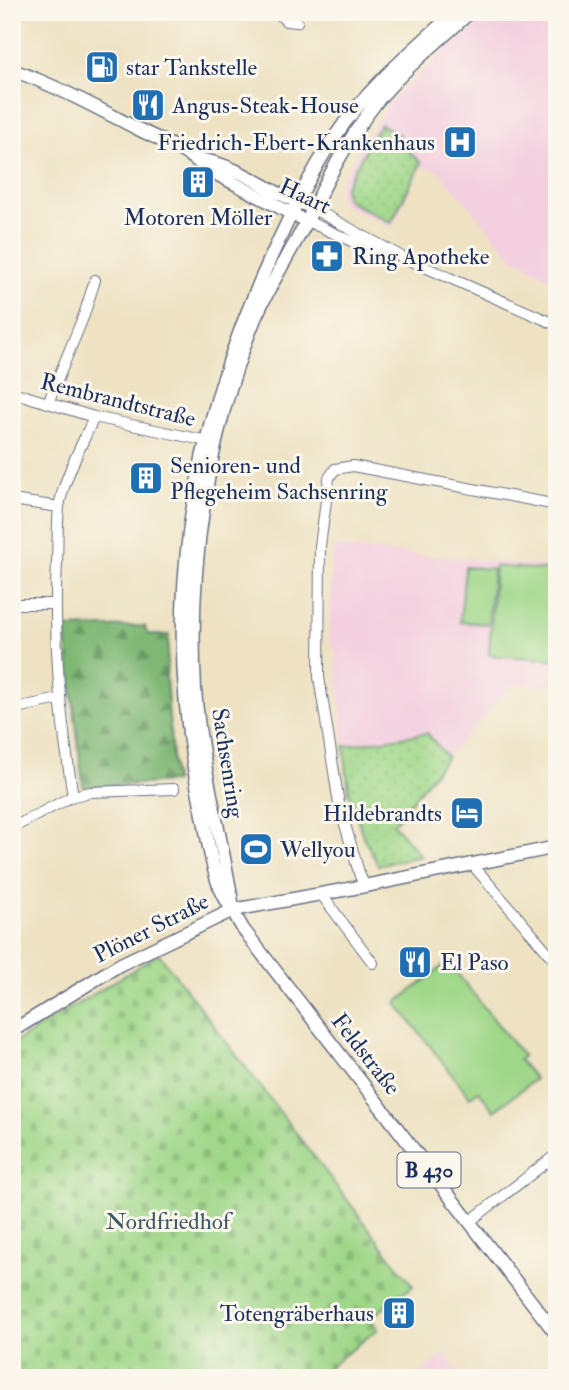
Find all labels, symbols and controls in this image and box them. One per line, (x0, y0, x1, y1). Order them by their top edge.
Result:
fuel station icon: star Tankstelle (83, 48, 121, 86)
place label: star Tankstelle (126, 53, 258, 82)
restaurant icon: Angus-Steak-House (129, 86, 167, 124)
place label: Angus-Steak-House (171, 91, 359, 120)
hospital icon: Friedrich-Ebert-Krankenhaus (441, 123, 479, 161)
place label: Friedrich-Ebert-Krankenhaus (157, 128, 435, 157)
building icon: Motoren Möller (179, 163, 217, 201)
street label: Haart (274, 171, 336, 221)
place label: Motoren Möller (124, 203, 273, 232)
pharmacy icon: Ring Apotheke (308, 237, 346, 275)
place label: Ring Apotheke (352, 242, 490, 272)
street label: Rembrandtstraße (37, 367, 199, 433)
place label: Senioren- und Pflegeheim Sachsenring (170, 451, 388, 506)
building icon: Senioren- und Pflegeheim Sachsenring (127, 459, 165, 497)
street label: Sachsenring (205, 706, 251, 821)
hotel icon: Hildebrandts (448, 794, 486, 832)
place label: Hildebrandts (323, 799, 442, 828)
sports icon: Wellyou (237, 830, 275, 868)
place label: Wellyou (279, 835, 356, 864)
street label: Plöner Straße (89, 886, 214, 969)
restaurant icon: El Paso (396, 943, 434, 981)
place label: El Paso (440, 948, 509, 977)
street label: Feldstraße (325, 1007, 407, 1101)
road number: B 430 (398, 1152, 460, 1188)
park label: Nordfriedhof (106, 1207, 234, 1236)
building icon: Totengräberhaus (380, 1294, 418, 1332)
place label: Totengräberhaus (220, 1299, 374, 1328)

